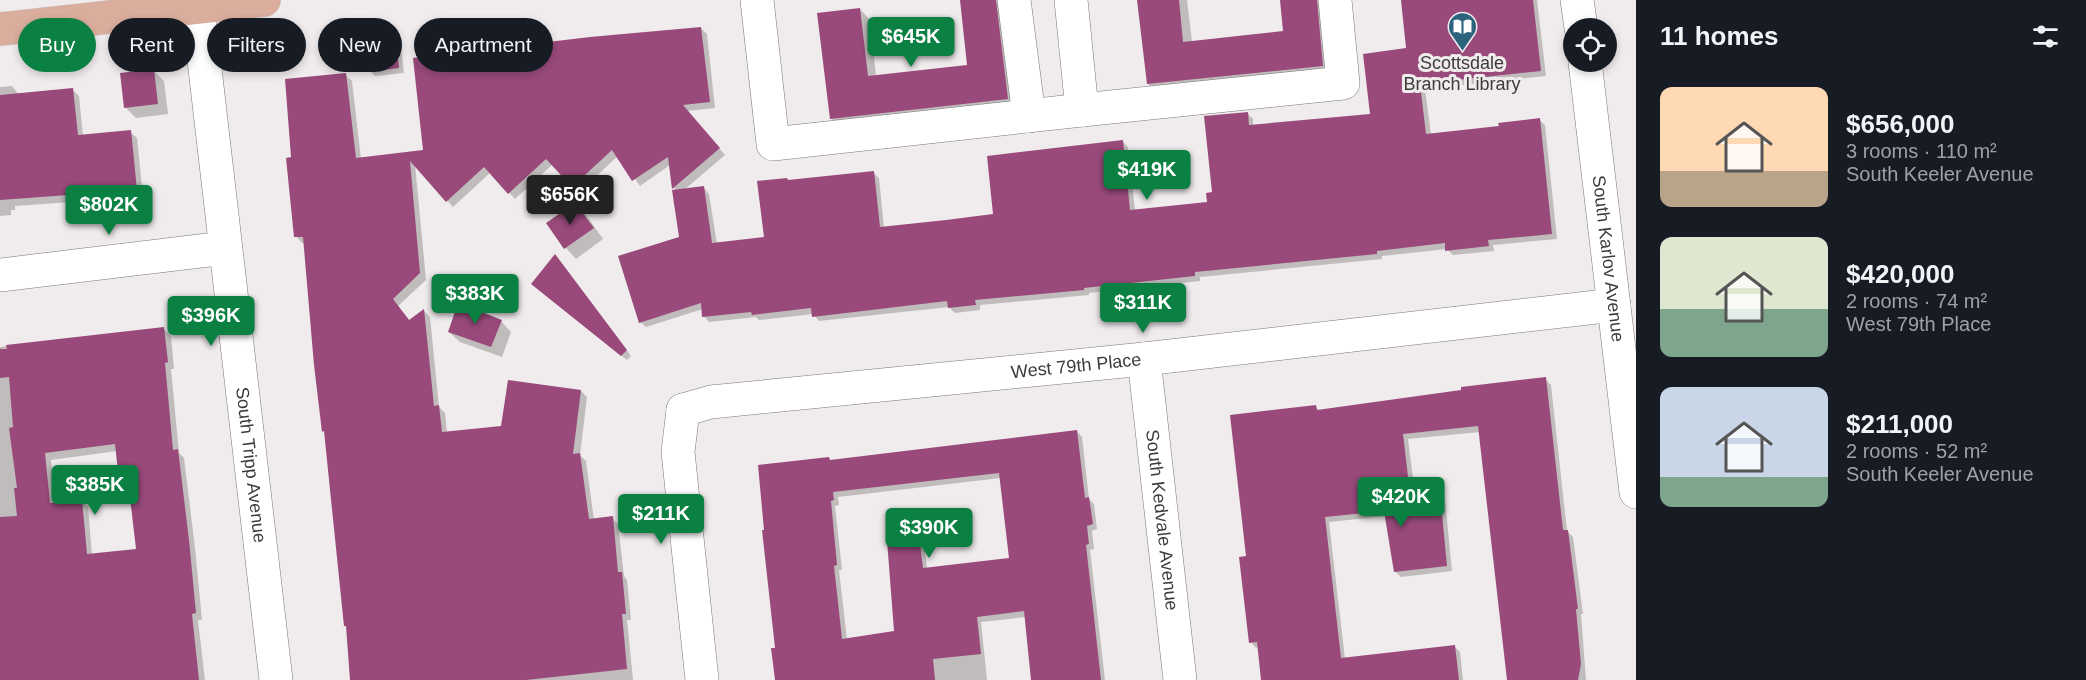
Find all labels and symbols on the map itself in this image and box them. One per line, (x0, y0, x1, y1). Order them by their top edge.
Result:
library icon: Scottsdale Branch Library (1446, 10, 1478, 52)
pin: $645K (869, 17, 953, 68)
place label: Scottsdale Branch Library (1403, 53, 1521, 94)
pin: $419K (1105, 150, 1189, 201)
street label: South Karlov Avenue (1589, 174, 1628, 343)
pin: $656K (528, 175, 612, 226)
pin: $802K (67, 185, 151, 236)
pin: $383K (433, 274, 517, 325)
pin: $311K (1101, 283, 1185, 334)
pin: $396K (169, 296, 253, 347)
street label: West 79th Place (1010, 349, 1142, 382)
street label: South Tripp Avenue (232, 386, 270, 544)
street label: South Kedvale Avenue (1142, 428, 1182, 612)
pin: $385K (53, 465, 137, 516)
pin: $420K (1359, 477, 1443, 528)
pin: $211K (619, 494, 703, 545)
pin: $390K (887, 508, 971, 559)

